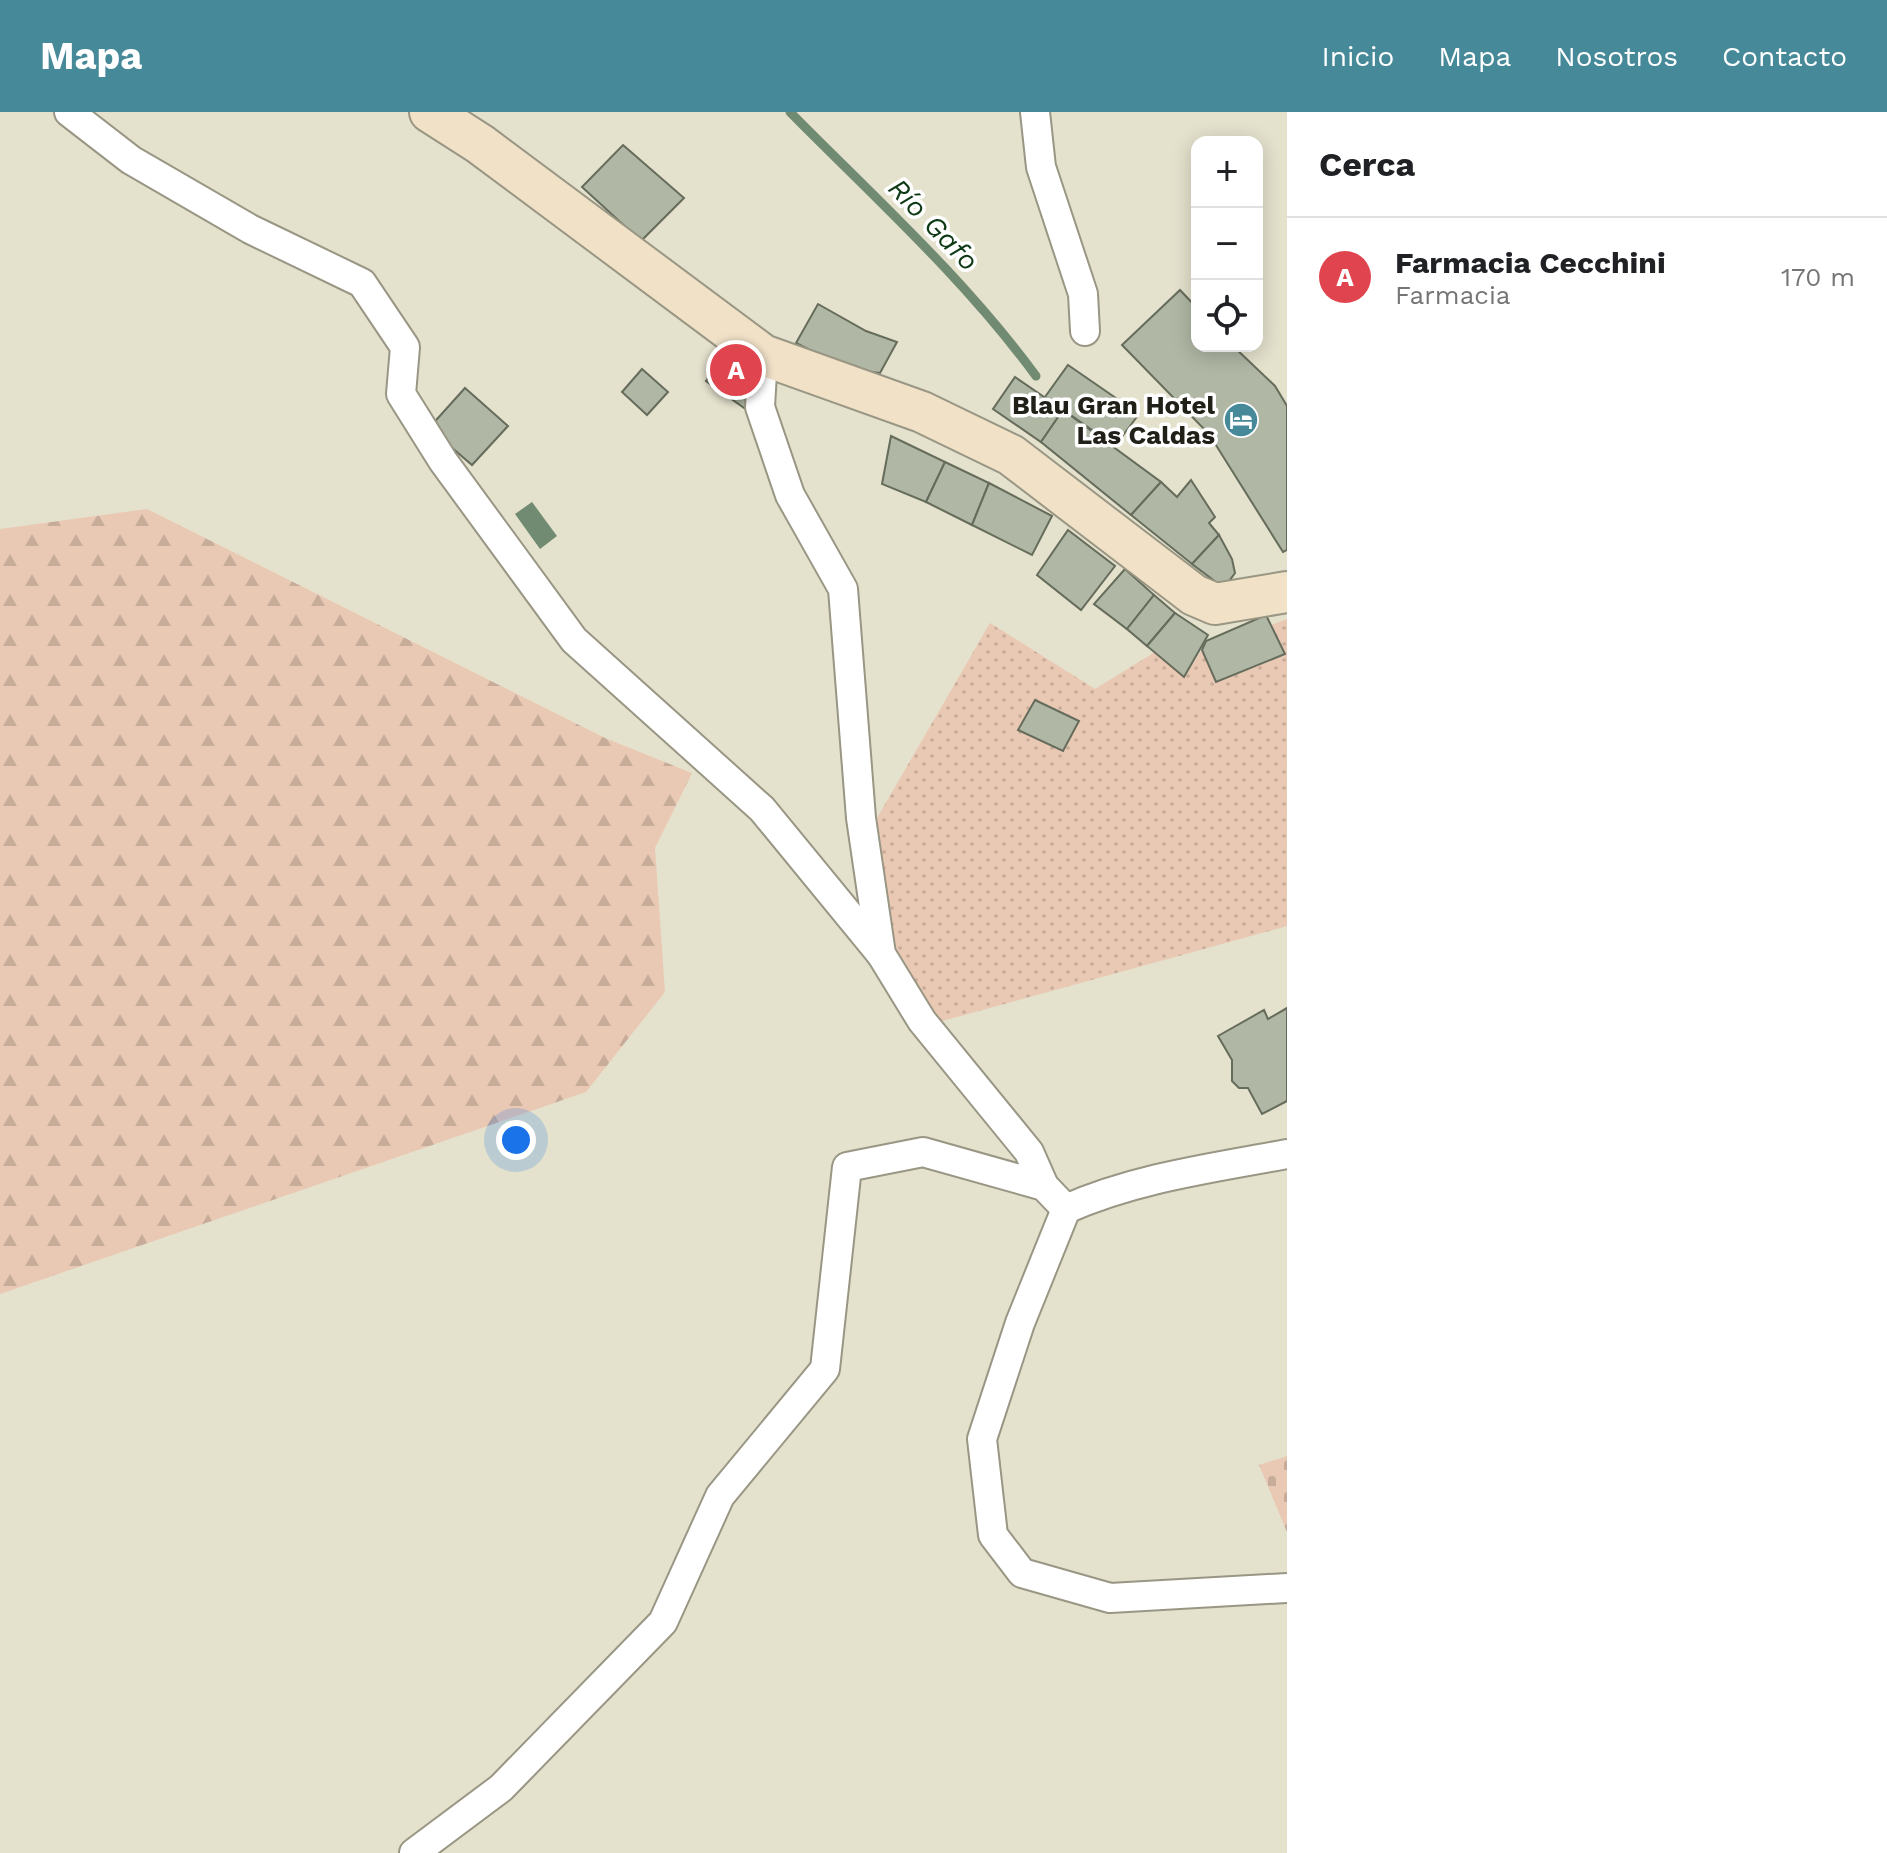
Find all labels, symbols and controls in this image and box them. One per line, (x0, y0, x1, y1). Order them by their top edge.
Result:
text: Mapa (40, 34, 142, 78)
text: Inicio (1322, 40, 1394, 73)
text: Mapa (1438, 40, 1511, 73)
text: Nosotros (1555, 40, 1678, 73)
text: Contacto (1722, 40, 1847, 73)
map controls (1191, 136, 1263, 352)
button: + (1191, 136, 1263, 208)
text: Cerca (1319, 144, 1415, 184)
water label: Río Gafo (882, 171, 986, 277)
button: − (1191, 208, 1263, 280)
text: Farmacia Cecchini (1395, 245, 1666, 280)
text: A (1336, 262, 1354, 292)
text: 170 m (1781, 262, 1855, 292)
button: locate (1191, 280, 1263, 352)
text: Farmacia (1395, 280, 1511, 310)
pin: A (710, 340, 762, 400)
place label: Blau Gran Hotel Las Caldas (1012, 390, 1215, 450)
hotel icon: Blau Gran Hotel Las Caldas (1222, 401, 1260, 439)
your location (496, 1120, 536, 1160)

